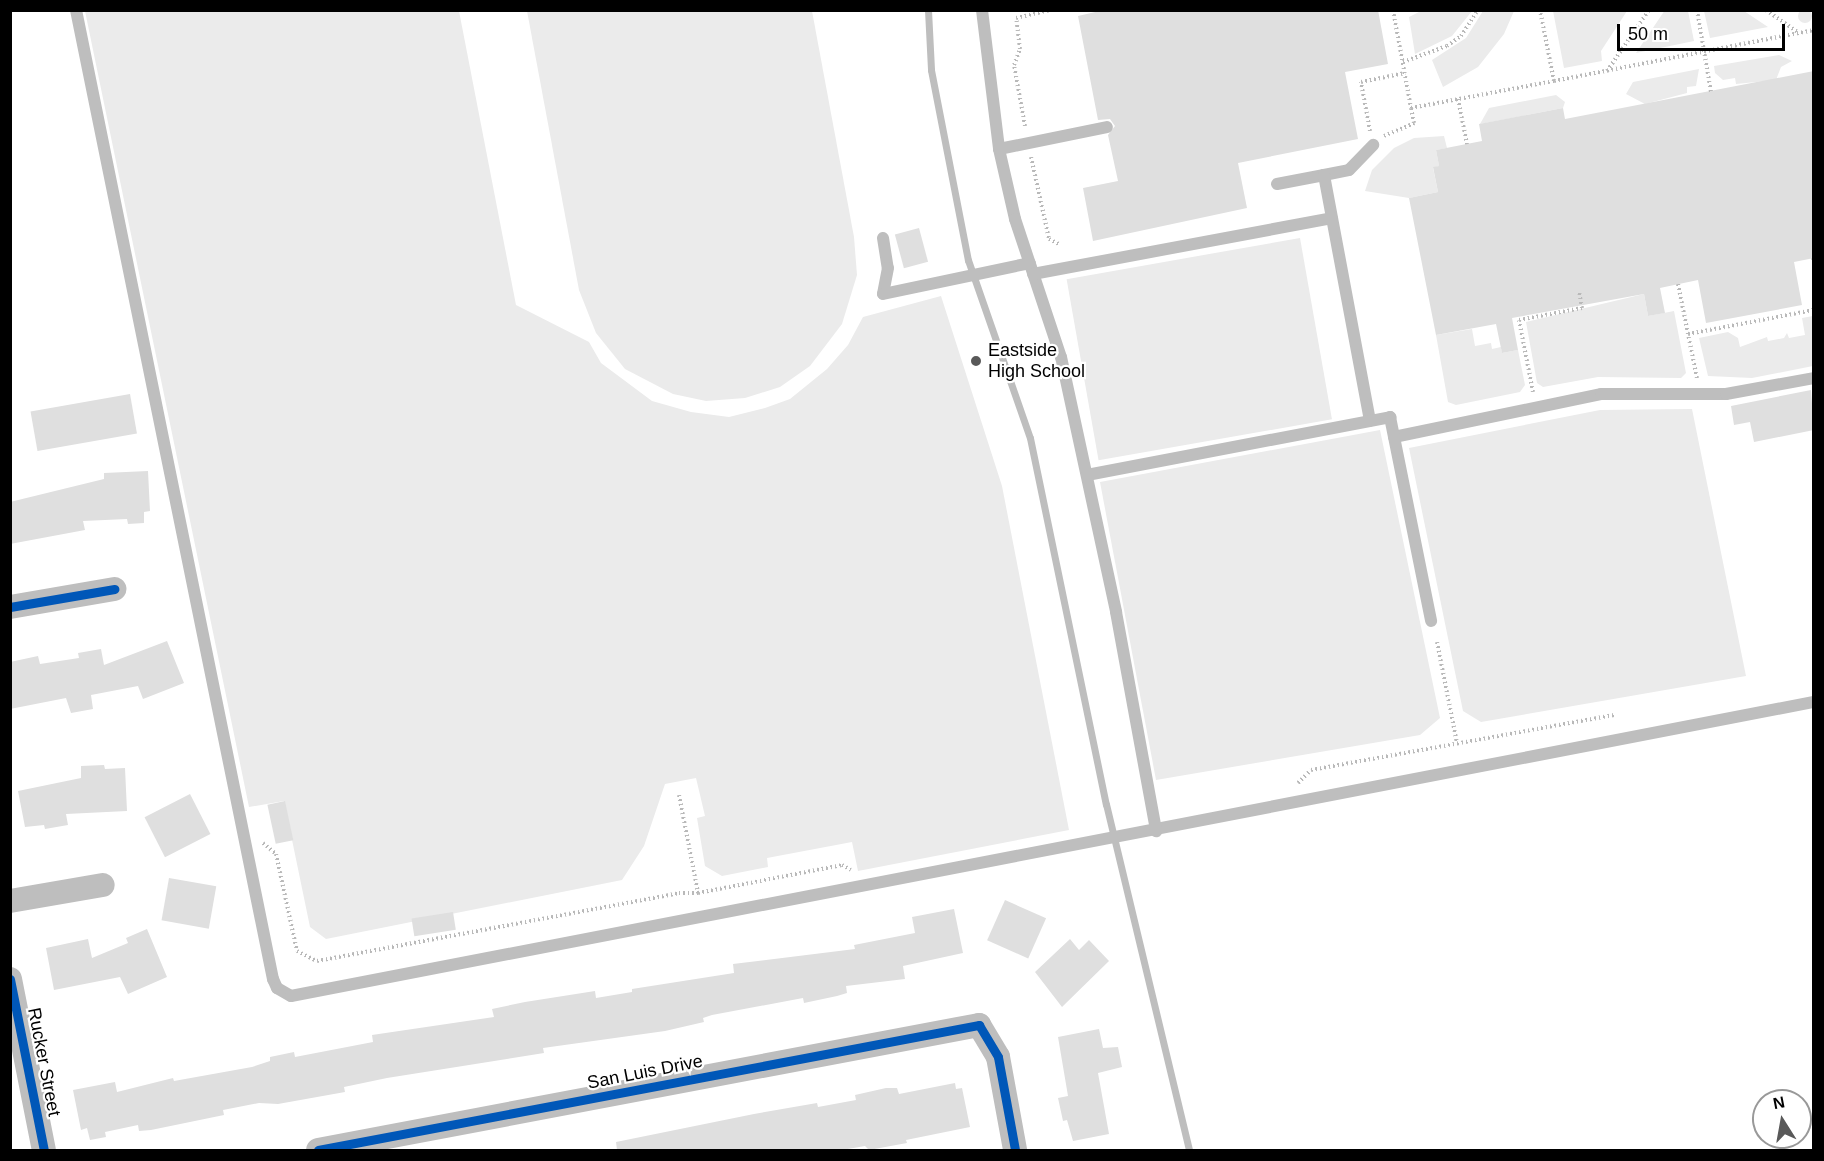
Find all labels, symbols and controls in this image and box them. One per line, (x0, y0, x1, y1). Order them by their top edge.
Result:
scale bar (1620, 12, 1788, 50)
text: 50 m (1628, 24, 1668, 44)
place label: Eastside High School (988, 340, 1085, 382)
marker: Eastside High School (969, 354, 983, 368)
street label: Rucker Street (23, 1006, 65, 1118)
street label: San Luis Drive (585, 1050, 705, 1094)
north arrow (1752, 1089, 1812, 1149)
text: N (1772, 1093, 1786, 1112)

